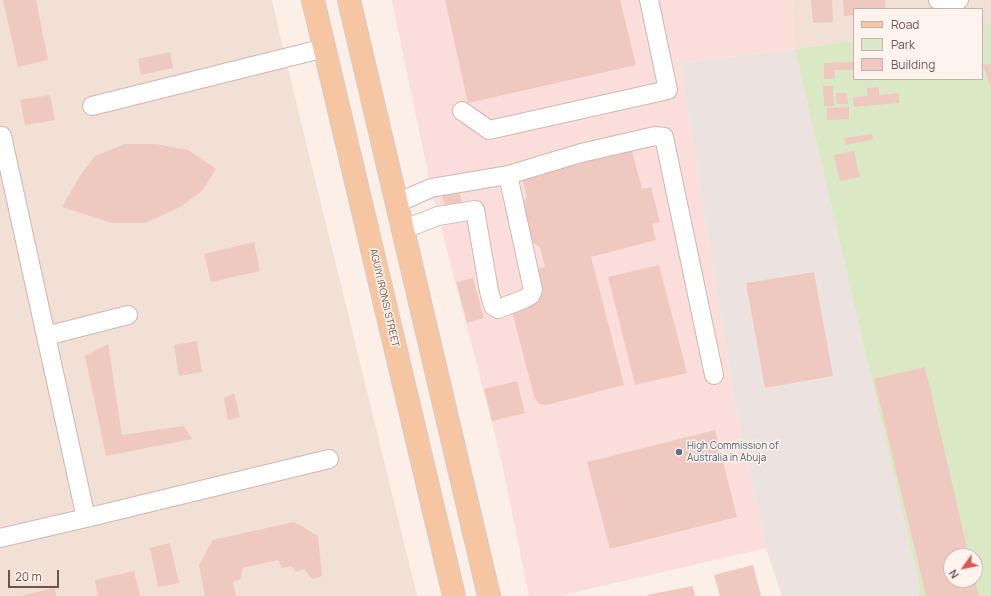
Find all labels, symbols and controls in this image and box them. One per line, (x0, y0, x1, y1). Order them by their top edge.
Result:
legend (853, 8, 983, 80)
text: Road (891, 16, 919, 33)
text: Park (891, 36, 915, 53)
text: Building (891, 56, 935, 73)
street label: AGUIYI IRONSI STREET (367, 247, 401, 349)
place label: High Commission of Australia in Abuja (687, 440, 779, 464)
marker: High Commission of Australia in Abuja (674, 447, 684, 457)
north arrow (943, 548, 983, 588)
scale bar (10, 562, 61, 588)
text: N (945, 567, 962, 582)
text: 20 m (15, 568, 42, 585)

